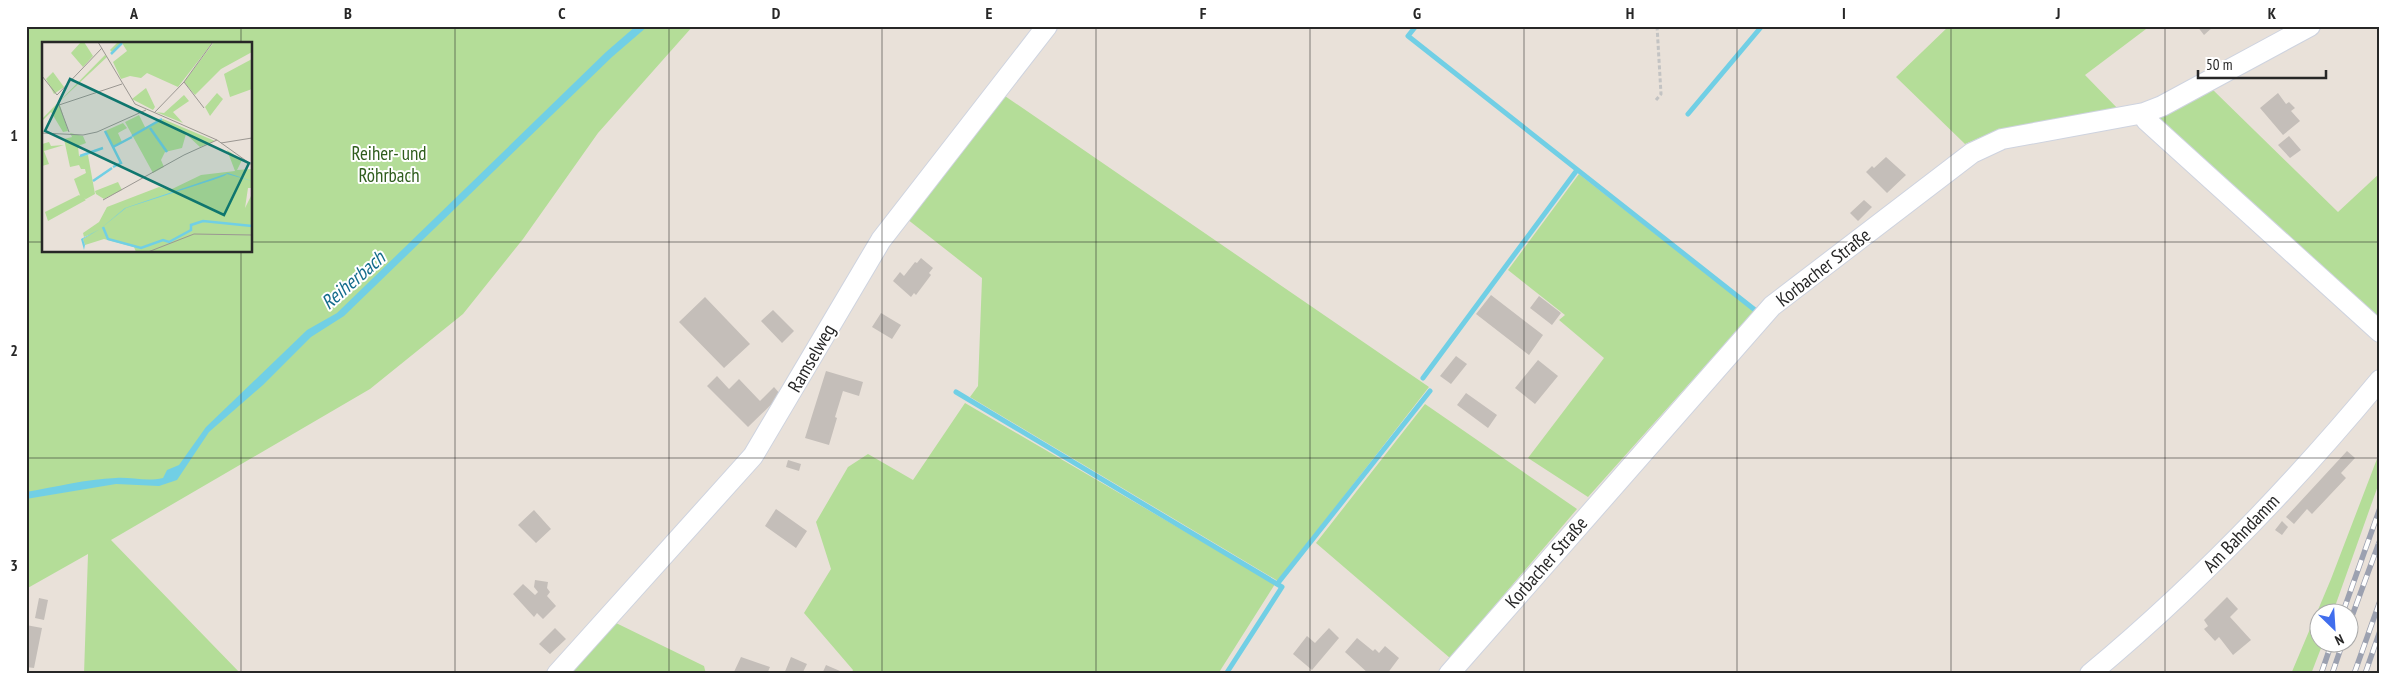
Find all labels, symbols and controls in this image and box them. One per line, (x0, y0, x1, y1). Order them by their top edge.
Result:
text: A (129, 3, 139, 23)
text: B (344, 3, 352, 23)
text: C (558, 3, 566, 23)
text: D (772, 3, 781, 23)
text: E (986, 3, 993, 23)
text: F (1200, 3, 1207, 23)
text: G (1413, 3, 1421, 23)
text: H (1626, 3, 1634, 23)
text: I (1842, 3, 1846, 23)
text: J (2055, 3, 2060, 23)
text: K (2268, 3, 2277, 23)
inset map (42, 42, 252, 252)
scale bar (2198, 48, 2326, 80)
text: 50 m (2206, 55, 2232, 74)
text: 1 (10, 125, 18, 145)
park label: Reiher- und Röhrbach (352, 141, 426, 187)
street label: Korbacher Straße (1771, 223, 1875, 311)
water label: Reiherbach (316, 244, 391, 315)
street label: Ramselweg (782, 320, 840, 396)
text: 2 (10, 340, 18, 360)
street label: Am Bahndamm (2198, 489, 2284, 577)
street label: Korbacher Straße (1500, 511, 1592, 613)
text: 3 (10, 555, 18, 575)
north arrow (2308, 602, 2358, 652)
text: N (2332, 630, 2347, 650)

